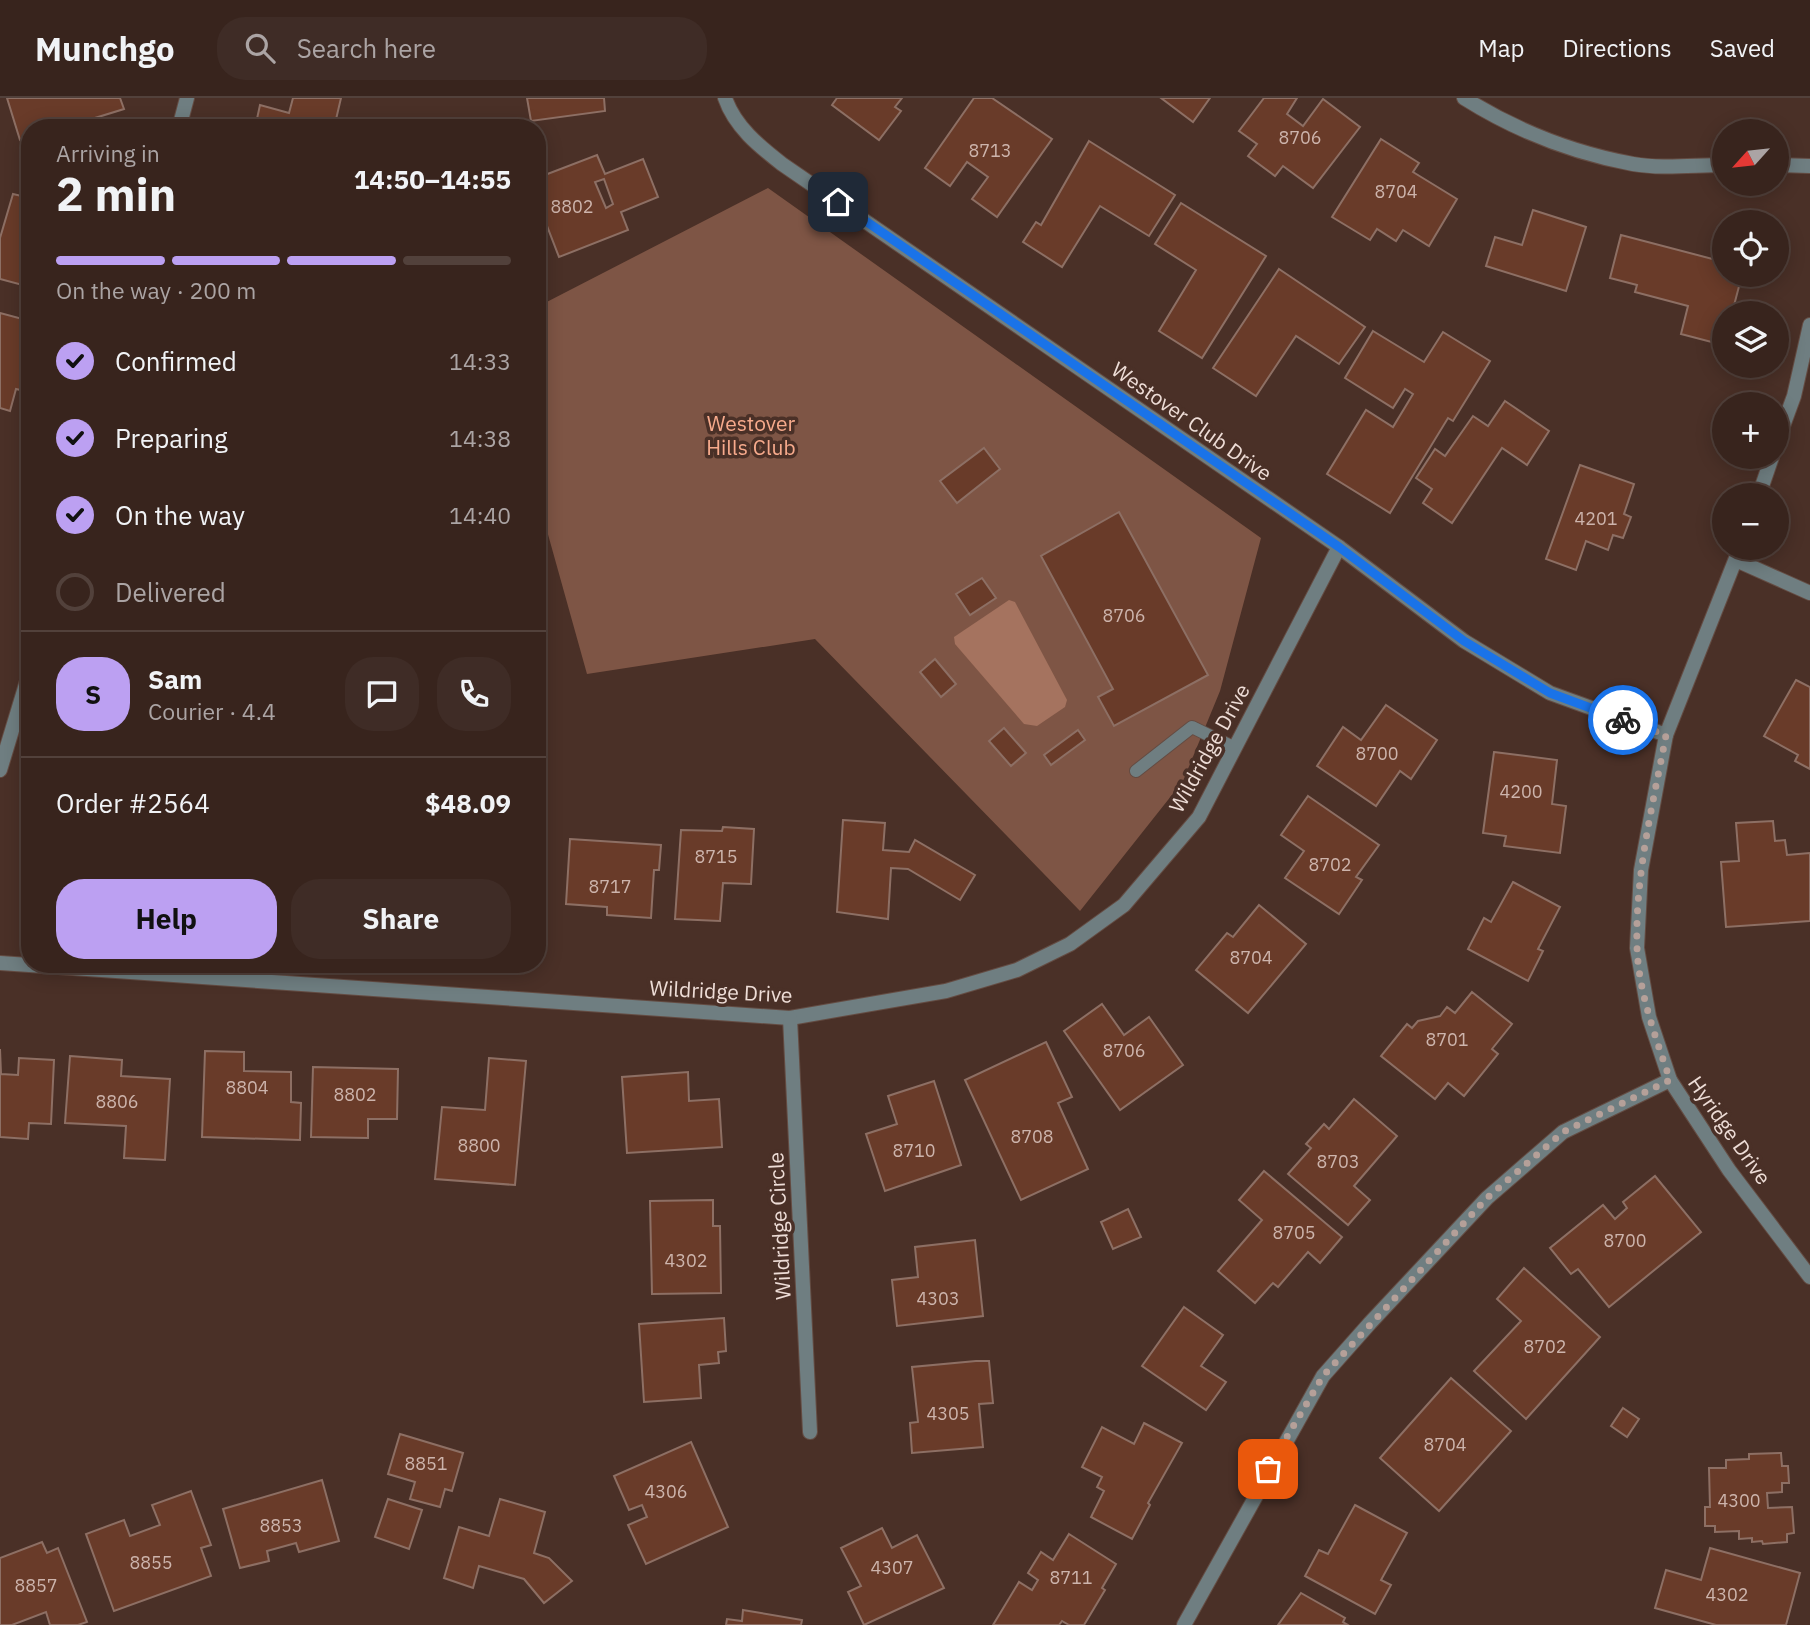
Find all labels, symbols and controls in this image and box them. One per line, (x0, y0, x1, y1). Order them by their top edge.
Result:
search box (217, 17, 707, 80)
text: Munchgo (35, 27, 175, 70)
icon: search (241, 29, 279, 67)
text: Search here (297, 31, 436, 65)
text: Map (1478, 32, 1524, 64)
text: Directions (1562, 32, 1672, 64)
text: Saved (1710, 32, 1775, 64)
north arrow (1712, 119, 1788, 196)
map controls (1712, 119, 1789, 560)
house number: 8706 (1278, 126, 1322, 149)
text: Arriving in (56, 138, 160, 168)
house number: 8713 (968, 139, 1012, 162)
text: 14:50–14:55 (354, 162, 511, 196)
text: 2 min (56, 164, 176, 224)
pin (808, 172, 868, 232)
house number: 8704 (1374, 180, 1418, 203)
icon: home (819, 183, 857, 221)
house number: 8802 (550, 195, 594, 218)
button: locate (1712, 210, 1789, 287)
text: On the way · 200 m (56, 275, 256, 305)
button: layers (1712, 301, 1789, 378)
icon: check (56, 342, 94, 380)
text: Confirmed (115, 344, 237, 378)
text: 14:33 (449, 346, 511, 376)
street label: Westover Club Drive (1106, 355, 1278, 487)
button: + (1712, 392, 1789, 469)
park label: Westover Hills Club (706, 409, 796, 461)
icon: check (56, 419, 94, 457)
text: Preparing (115, 421, 228, 455)
text: 14:38 (449, 423, 511, 453)
button: − (1712, 483, 1789, 560)
icon: check (56, 496, 94, 534)
text: On the way (115, 498, 245, 532)
text: 14:40 (449, 500, 511, 530)
house number: 4201 (1574, 507, 1618, 530)
text: Delivered (115, 575, 226, 609)
house number: 8706 (1102, 604, 1146, 627)
button: chat (345, 657, 419, 731)
button: phone (437, 657, 511, 731)
text: Sam (148, 662, 202, 696)
text: S (85, 677, 101, 711)
street label: Wildridge Drive (1162, 679, 1256, 817)
courier (1588, 685, 1658, 755)
text: Courier · 4.4 (148, 696, 276, 726)
icon: bike (1604, 701, 1642, 739)
house number: 8700 (1355, 742, 1399, 765)
house number: 4200 (1499, 780, 1543, 803)
text: Order #2564 (56, 786, 210, 820)
text: $48.09 (425, 786, 511, 820)
house number: 8715 (694, 845, 738, 868)
house number: 8702 (1308, 853, 1352, 876)
house number: 8717 (588, 875, 632, 898)
button: Help (56, 879, 277, 959)
button: Share (291, 879, 511, 959)
house number: 8704 (1229, 946, 1273, 969)
street label: Wildridge Drive (649, 973, 793, 1009)
house number: 8701 (1425, 1028, 1469, 1051)
house number: 8706 (1102, 1039, 1146, 1062)
street label: Hyridge Drive (1682, 1070, 1778, 1190)
house number: 8804 (225, 1076, 269, 1099)
house number: 8802 (333, 1083, 377, 1106)
house number: 8806 (95, 1090, 139, 1113)
house number: 8708 (1010, 1125, 1054, 1148)
house number: 8800 (457, 1134, 501, 1157)
house number: 8710 (892, 1139, 936, 1162)
house number: 8703 (1316, 1150, 1360, 1173)
street label: Wildridge Circle (761, 1151, 797, 1301)
house number: 8705 (1272, 1221, 1316, 1244)
house number: 8700 (1603, 1229, 1647, 1252)
house number: 4302 (664, 1249, 708, 1272)
house number: 4303 (916, 1287, 960, 1310)
house number: 8702 (1523, 1335, 1567, 1358)
house number: 4305 (926, 1402, 970, 1425)
house number: 8704 (1423, 1433, 1467, 1456)
pin (1238, 1439, 1298, 1499)
icon: bag (1249, 1450, 1287, 1488)
house number: 8851 (404, 1452, 448, 1475)
house number: 4306 (644, 1480, 688, 1503)
house number: 4300 (1717, 1489, 1761, 1512)
house number: 8853 (259, 1514, 303, 1537)
house number: 8855 (129, 1551, 173, 1574)
house number: 4307 (870, 1556, 914, 1579)
house number: 8711 (1049, 1566, 1093, 1589)
house number: 8857 (14, 1574, 58, 1597)
house number: 4302 (1705, 1583, 1749, 1606)

